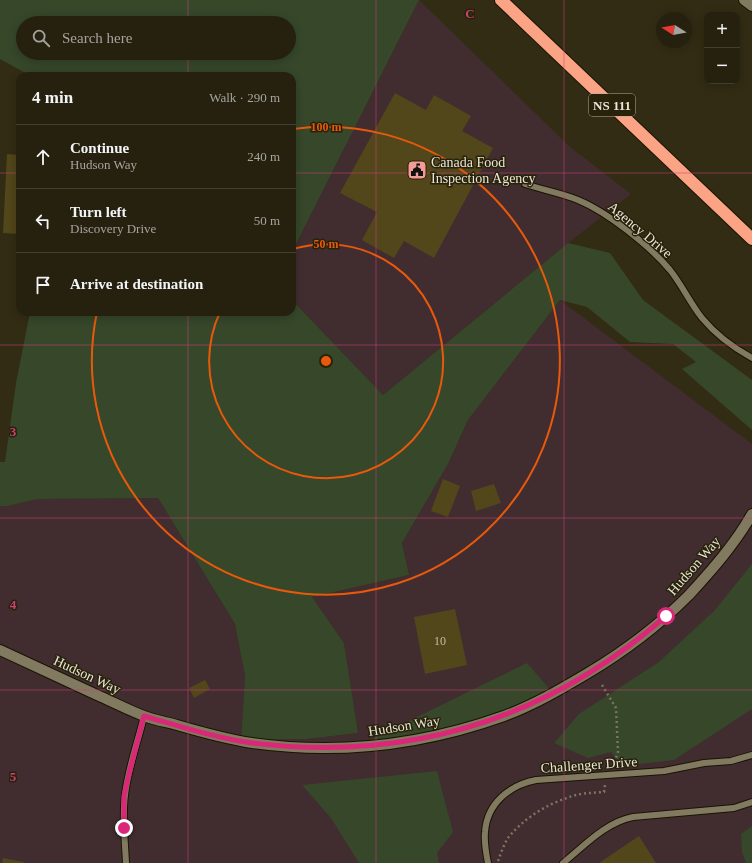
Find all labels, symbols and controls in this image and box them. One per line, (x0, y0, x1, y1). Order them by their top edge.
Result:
text: C (465, 6, 475, 21)
north arrow (656, 12, 692, 48)
map controls (704, 12, 740, 84)
button: + (704, 12, 740, 48)
search box (16, 16, 296, 60)
icon: search (30, 27, 52, 49)
text: Search here (62, 30, 132, 46)
button: − (704, 48, 740, 84)
text: 4 min (32, 88, 73, 107)
text: Walk · 290 m (209, 90, 280, 105)
road number: NS 111 (589, 94, 635, 116)
text: 100 m (311, 120, 342, 134)
text: Continue (70, 140, 129, 156)
icon: ahead (32, 146, 54, 168)
text: 240 m (247, 149, 280, 164)
place label: Canada Food Inspection Agency (431, 155, 536, 186)
text: Hudson Way (70, 157, 137, 172)
public building icon: Canada Food Inspection Agency (406, 159, 428, 181)
street label: Agency Drive (605, 199, 675, 261)
text: Turn left (70, 204, 127, 220)
icon: left (32, 210, 54, 232)
text: 50 m (254, 213, 280, 228)
text: Discovery Drive (70, 221, 156, 236)
text: 50 m (314, 237, 339, 251)
icon: arrive (32, 274, 54, 296)
text: Arrive at destination (70, 276, 203, 292)
centre of rings (319, 354, 333, 368)
text: 3 (10, 424, 17, 439)
street label: Hudson Way (665, 534, 723, 598)
text: 4 (10, 597, 17, 612)
route start (657, 607, 675, 625)
house number: 10 (434, 634, 446, 648)
street label: Hudson Way (51, 653, 123, 697)
street label: Hudson Way (367, 713, 441, 739)
street label: Challenger Drive (540, 754, 638, 776)
text: 5 (10, 769, 17, 784)
route end (115, 819, 133, 837)

